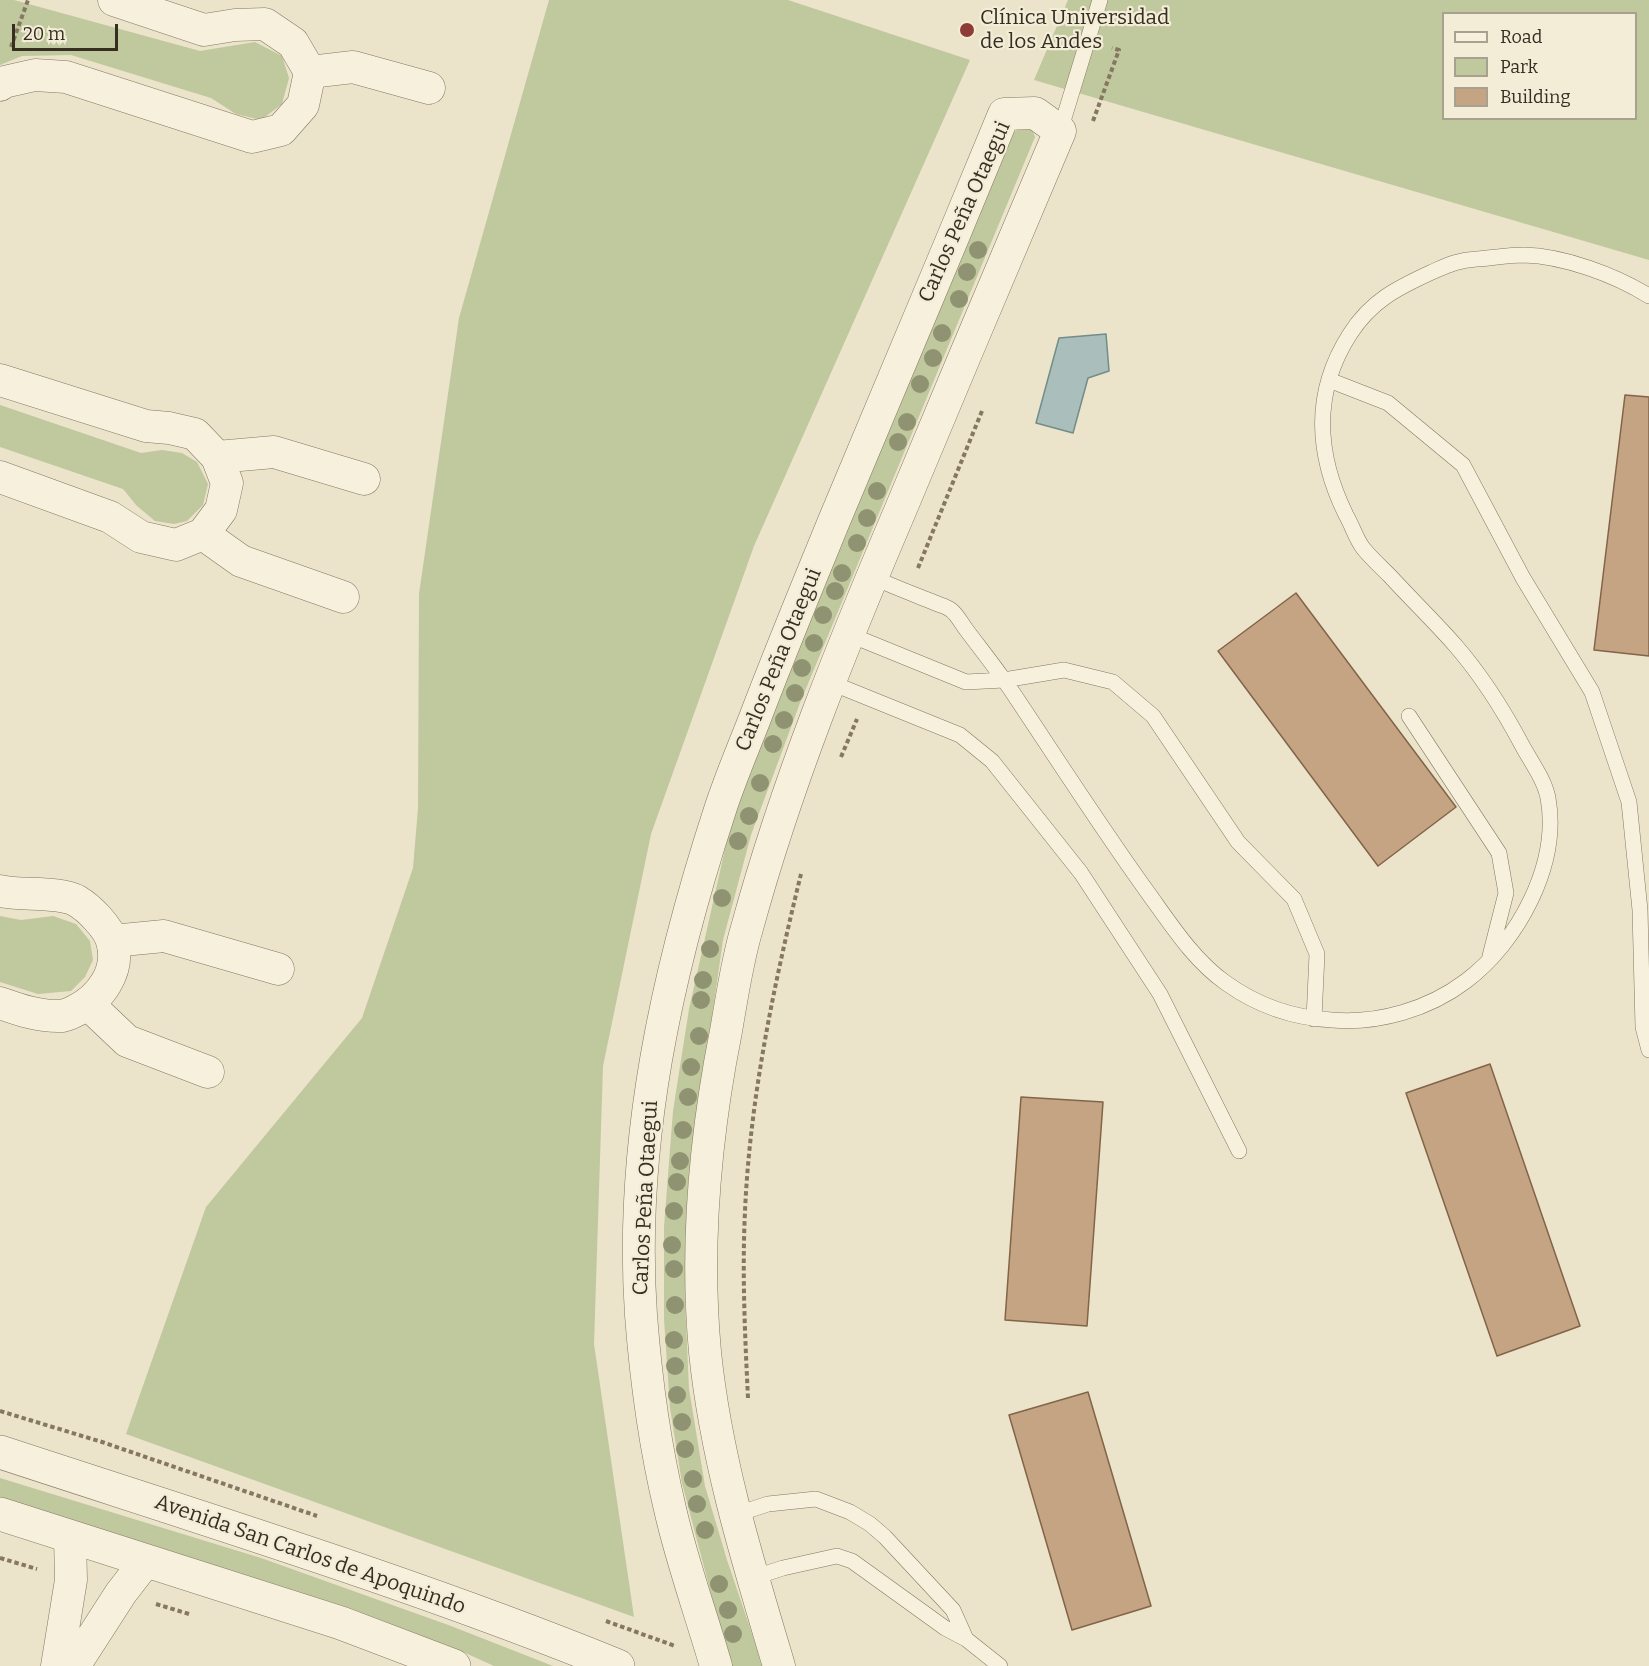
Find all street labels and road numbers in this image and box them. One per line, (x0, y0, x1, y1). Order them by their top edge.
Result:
street label: Carlos Peña Otaegui (914, 118, 1016, 306)
street label: Carlos Peña Otaegui (731, 565, 827, 755)
street label: Carlos Peña Otaegui (628, 1100, 664, 1296)
street label: Avenida San Carlos de Apoquindo (151, 1490, 469, 1620)

